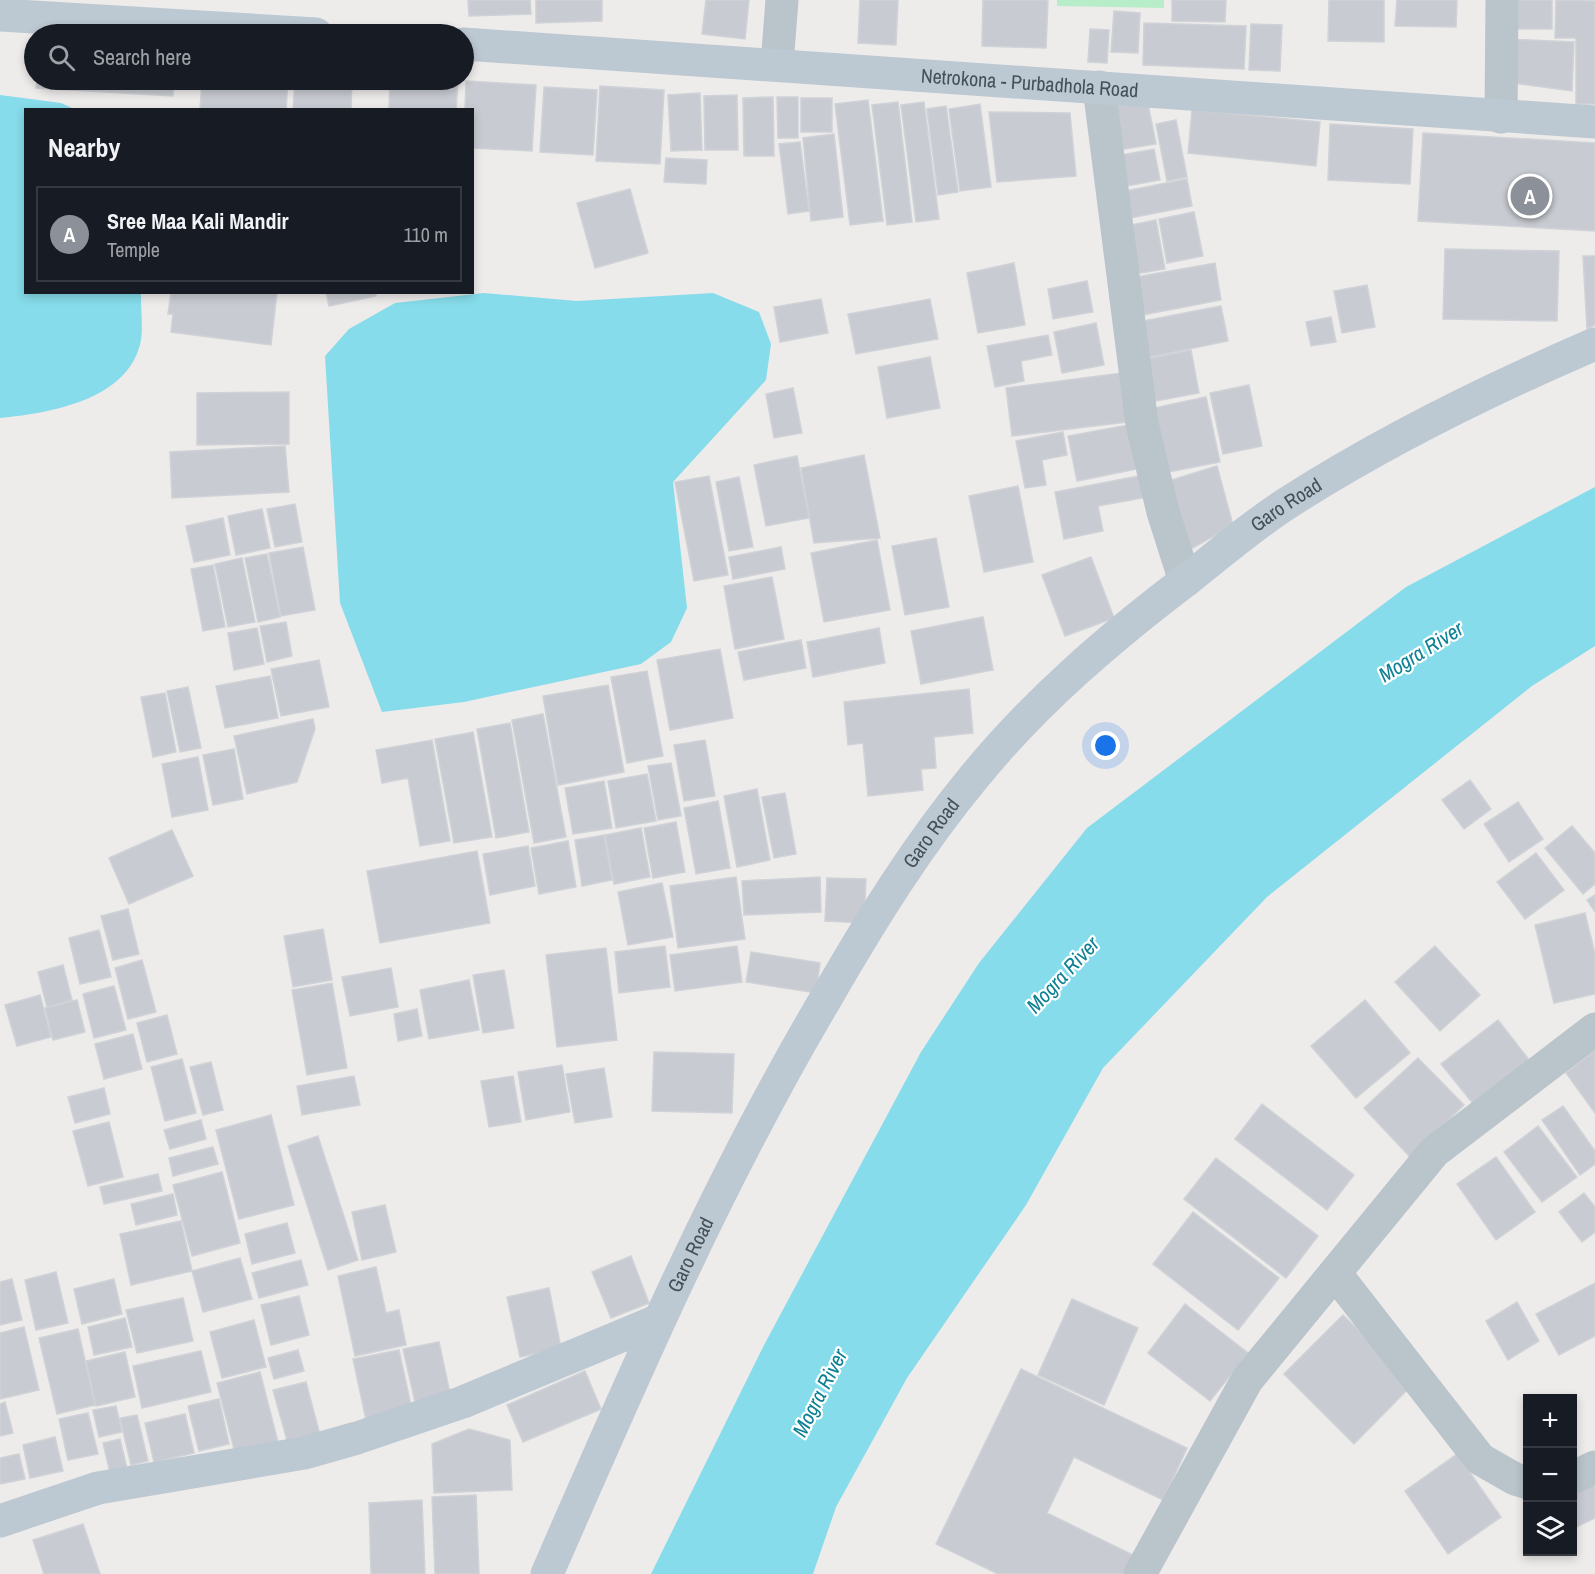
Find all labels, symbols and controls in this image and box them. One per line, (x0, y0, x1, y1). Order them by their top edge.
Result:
search box (24, 24, 474, 90)
icon: search (45, 41, 78, 74)
text: Search here (93, 42, 191, 72)
street label: Netrokona - Purbadhola Road (920, 62, 1139, 103)
text: Nearby (48, 130, 120, 165)
pin: A (1510, 174, 1550, 218)
text: Sree Maa Kali Mandir (107, 206, 288, 236)
text: A (64, 221, 75, 248)
text: 110 m (404, 221, 448, 248)
text: Temple (107, 236, 160, 263)
street label: Garo Road (1244, 471, 1326, 538)
water label: Mogra River (1373, 614, 1470, 689)
your location (1091, 731, 1120, 760)
street label: Garo Road (896, 792, 965, 873)
water label: Mogra River (1020, 929, 1106, 1019)
street label: Garo Road (661, 1212, 720, 1297)
water label: Mogra River (785, 1343, 855, 1442)
map controls (1523, 1394, 1577, 1556)
button: + (1523, 1394, 1577, 1448)
button: − (1523, 1448, 1577, 1502)
button: layers (1523, 1502, 1577, 1556)

